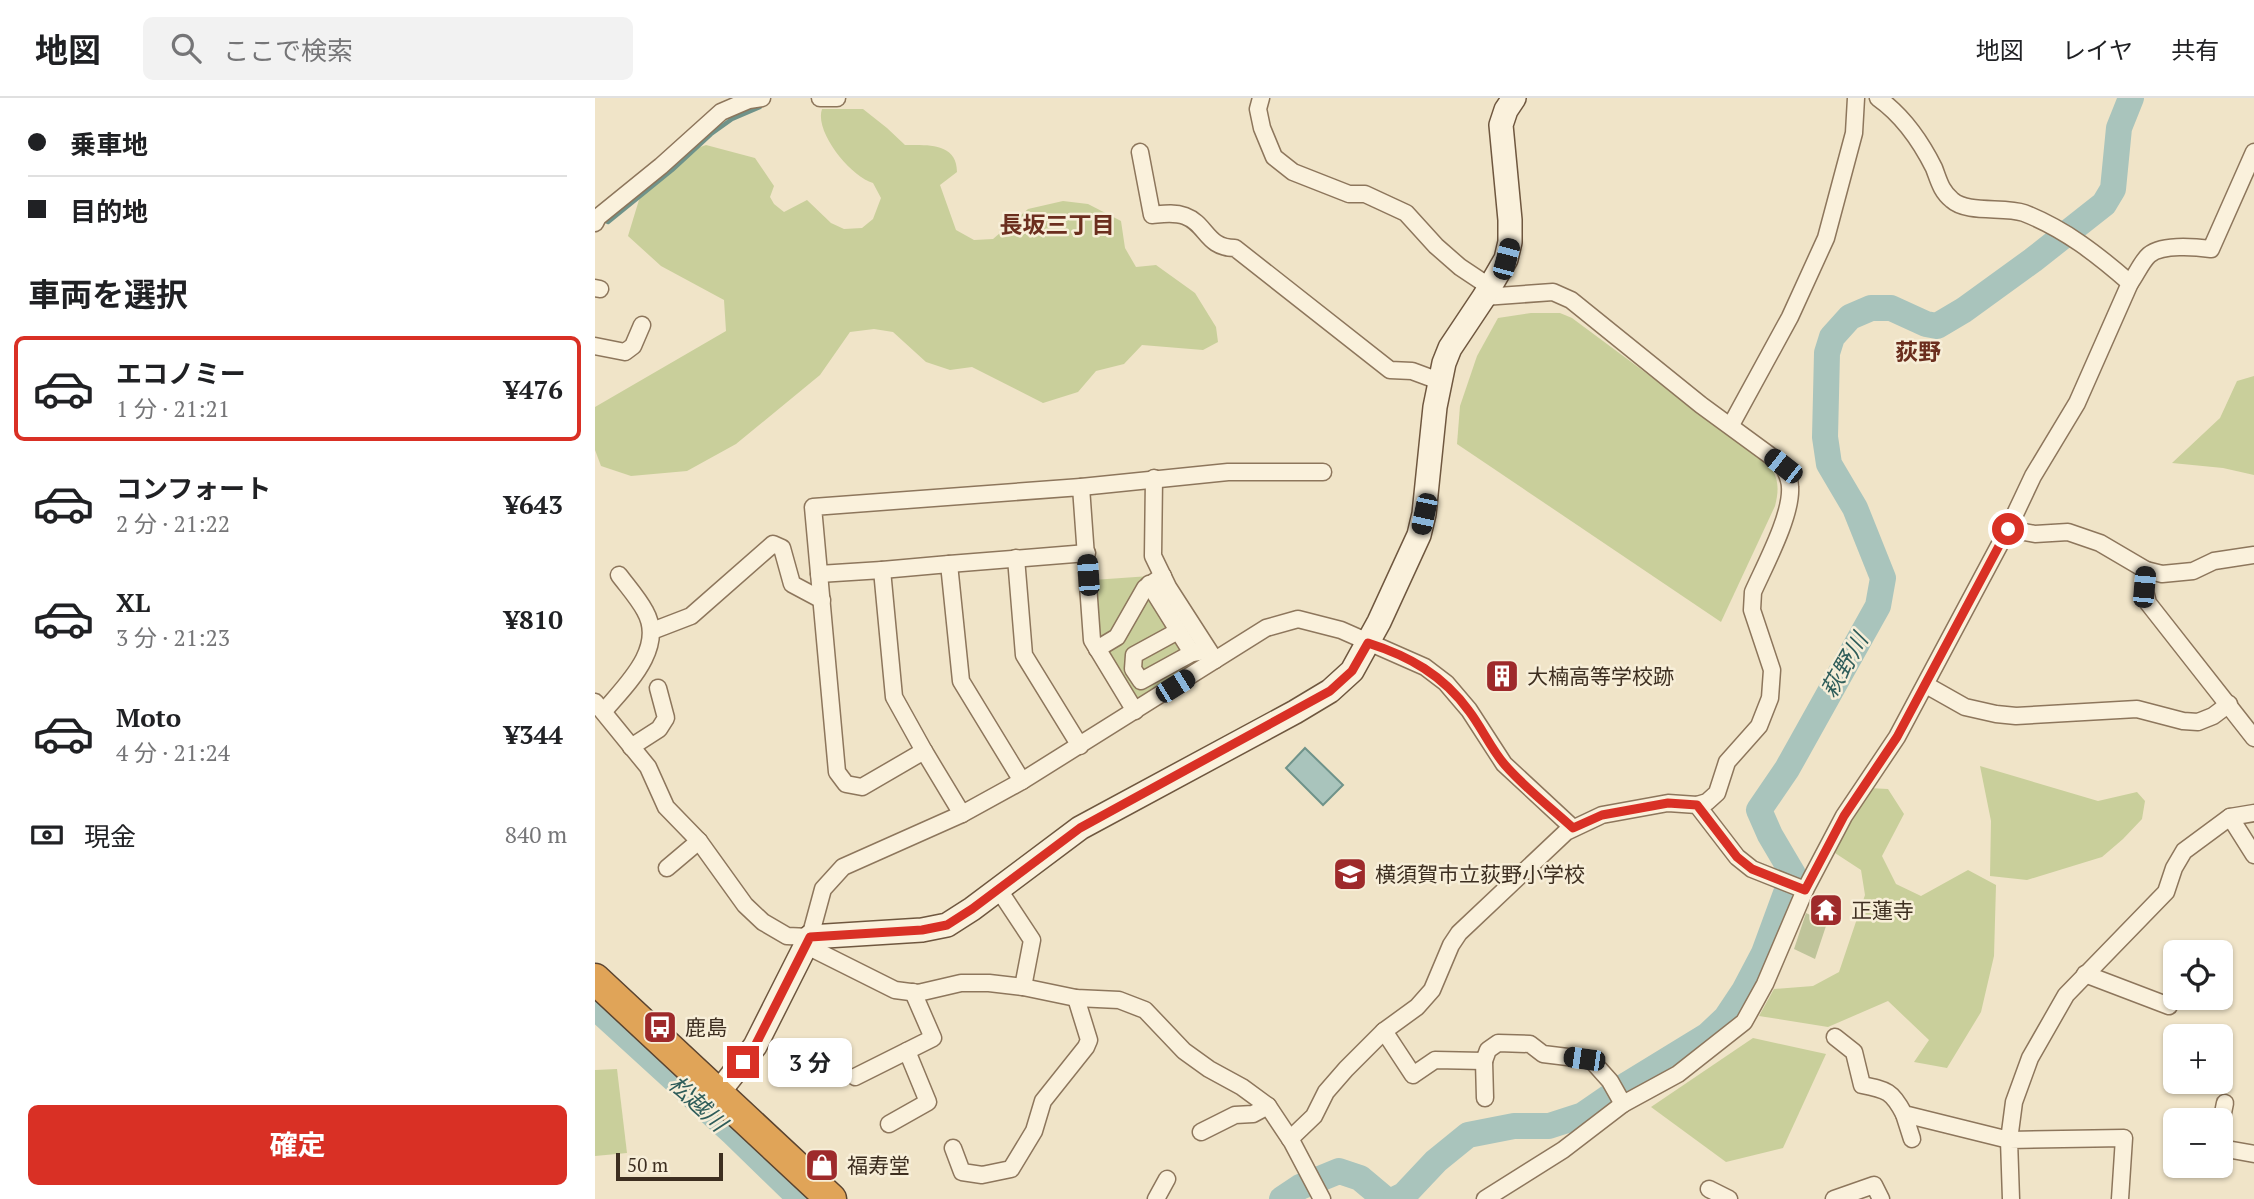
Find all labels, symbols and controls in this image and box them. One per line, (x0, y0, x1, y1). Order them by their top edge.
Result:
search box (143, 17, 633, 80)
text: 地図 (35, 28, 101, 71)
icon: search (167, 29, 205, 67)
text: ここで検索 (223, 33, 353, 67)
text: 地図 (1976, 34, 2024, 66)
text: レイヤ (2062, 34, 2133, 66)
text: 共有 (2171, 34, 2219, 66)
text: 乗車地 (70, 127, 148, 161)
text: 目的地 (70, 194, 148, 228)
district label: 長坂三丁目 (1000, 209, 1115, 240)
car (1491, 236, 1522, 282)
text: 車両を選択 (28, 273, 188, 315)
district label: 荻野 (1895, 336, 1941, 367)
text: エコノミー (116, 356, 246, 390)
icon: car (32, 357, 95, 420)
text: ¥476 (504, 372, 563, 406)
text: 1 分 · 21:21 (116, 393, 230, 424)
car (1760, 445, 1807, 487)
text: コンフォート (116, 471, 271, 505)
icon: car (32, 472, 95, 535)
text: ¥643 (504, 487, 563, 521)
car (1410, 491, 1439, 537)
text: 2 分 · 21:22 (116, 508, 230, 539)
route start (1992, 513, 2024, 545)
car (1077, 553, 1100, 597)
car (2132, 565, 2157, 609)
text: XL (116, 585, 150, 619)
icon: car (32, 587, 95, 650)
text: ¥810 (504, 602, 563, 636)
text: 3 分 · 21:23 (116, 622, 230, 653)
water label: 萩野川 (1813, 625, 1876, 703)
building icon: 大楠高等学校跡 (1483, 657, 1521, 695)
place label: 大楠高等学校跡 (1527, 662, 1674, 690)
car (1152, 666, 1199, 706)
text: Moto (116, 700, 181, 734)
icon: car (32, 702, 95, 765)
text: ¥344 (504, 717, 563, 751)
text: 4 分 · 21:24 (116, 737, 230, 768)
icon: cash (28, 816, 66, 854)
text: 現金 (84, 819, 136, 853)
text: 840 m (505, 819, 567, 850)
school or university icon: 横須賀市立荻野小学校 (1331, 855, 1369, 893)
place label: 横須賀市立荻野小学校 (1375, 860, 1585, 888)
temple icon: 正蓮寺 (1807, 891, 1845, 929)
place label: 正蓮寺 (1851, 896, 1914, 924)
map controls (2163, 940, 2233, 1178)
button: locate (2163, 940, 2233, 1010)
bus stop icon: 鹿島 (641, 1008, 679, 1046)
place label: 鹿島 (685, 1013, 727, 1041)
button: + (2163, 1024, 2233, 1094)
callout: 3 分 (767, 1038, 851, 1086)
route end (727, 1046, 759, 1078)
car (1562, 1046, 1607, 1072)
text: 3 分 (789, 1047, 831, 1078)
water label: 松越川 (662, 1068, 736, 1140)
button: 確定 (28, 1105, 567, 1185)
button: − (2163, 1108, 2233, 1178)
shop icon: 福寿堂 (803, 1146, 841, 1184)
scale bar (616, 1150, 723, 1182)
place label: 福寿堂 (847, 1151, 910, 1179)
text: 50 m (627, 1152, 668, 1177)

